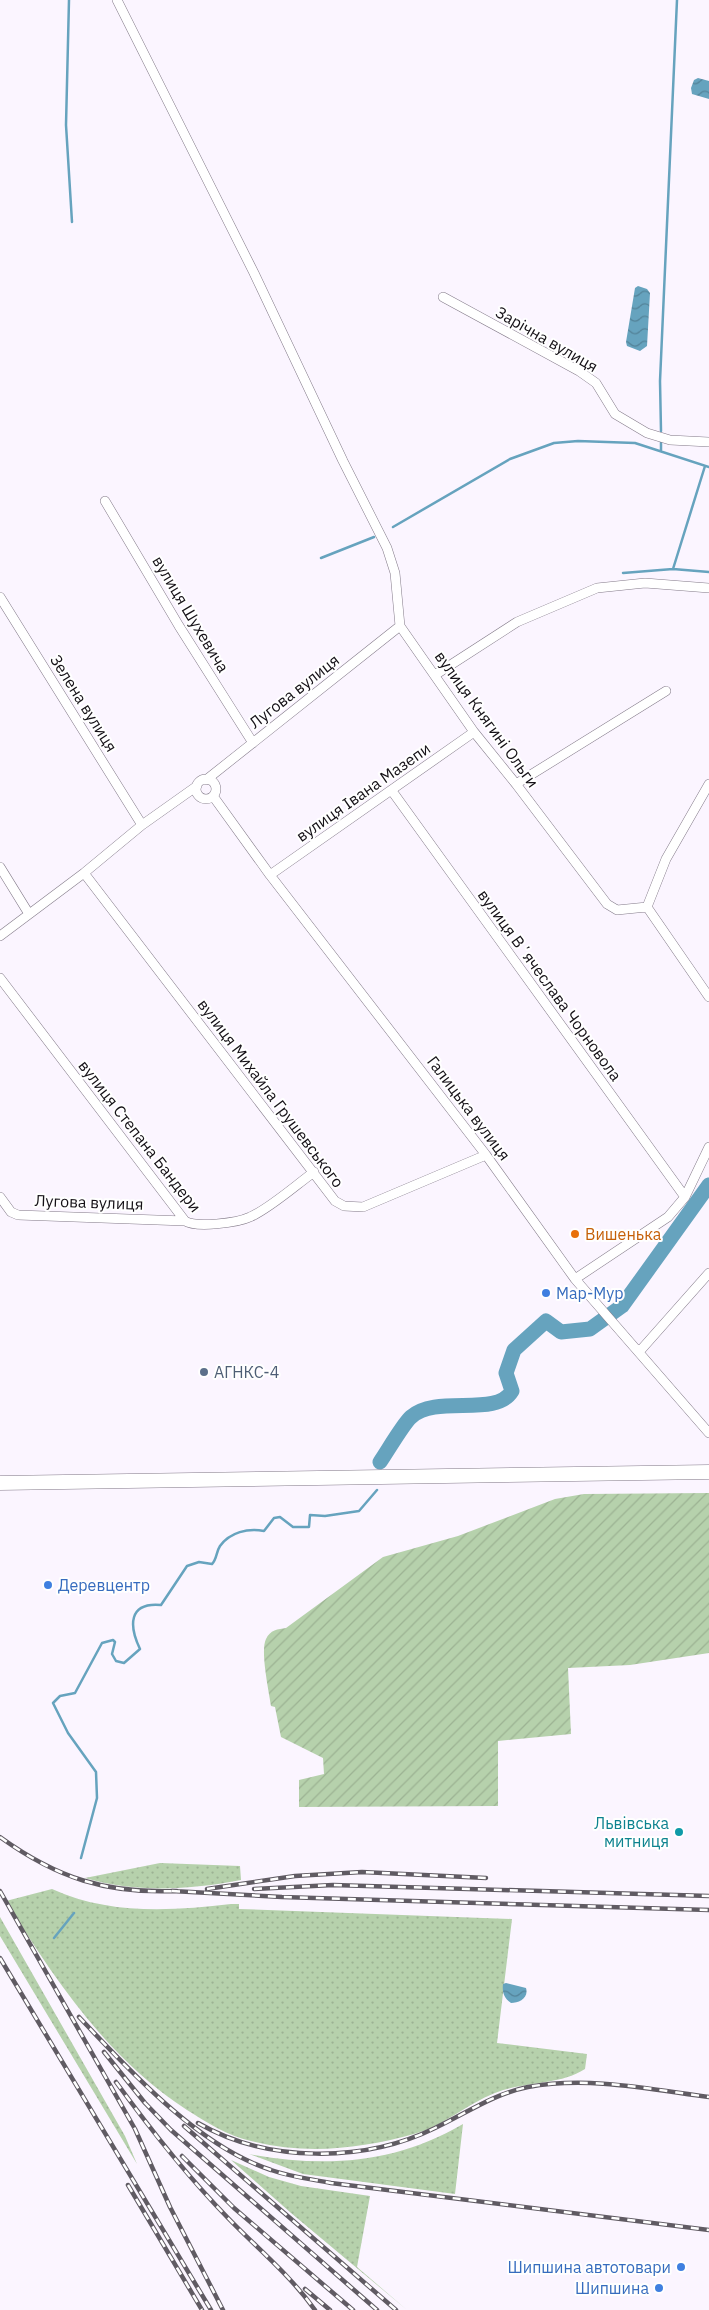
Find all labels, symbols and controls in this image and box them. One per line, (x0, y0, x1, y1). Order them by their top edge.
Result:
street label: Зарічна вулиця (492, 302, 602, 376)
street label: вулиця Шухевича (148, 552, 234, 676)
street label: вулиця Княгині Ольги (431, 647, 543, 791)
street label: Лугова вулиця (245, 650, 343, 732)
street label: Зелена вулиця (46, 651, 122, 755)
street label: вулиця Івана Мазепи (292, 738, 434, 846)
street label: вулиця Вʼячеслава Чорновола (474, 885, 627, 1085)
street label: вулиця Михайла Грушевського (194, 995, 348, 1191)
street label: Галицька вулиця (423, 1052, 515, 1164)
street label: вулиця Степана Бандери (74, 1056, 206, 1216)
street label: Лугова вулиця (34, 1190, 144, 1214)
place label: Вишенька (585, 1224, 662, 1244)
marker: Вишенька (569, 1228, 581, 1240)
place label: Мар-Мур (556, 1283, 624, 1303)
marker: Мар-Мур (540, 1287, 552, 1299)
place label: АГНКС-4 (214, 1362, 279, 1382)
marker: АГНКС-4 (198, 1366, 210, 1378)
place label: Деревцентр (58, 1575, 150, 1595)
marker: Деревцентр (42, 1579, 54, 1591)
place label: Львівська митниця (594, 1813, 669, 1851)
marker: Львівська митниця (673, 1826, 685, 1838)
place label: Шипшина автотовари (507, 2257, 671, 2277)
marker: Шипшина автотовари (675, 2261, 687, 2273)
place label: Шипшина (575, 2278, 649, 2298)
marker: Шипшина (653, 2282, 665, 2294)

